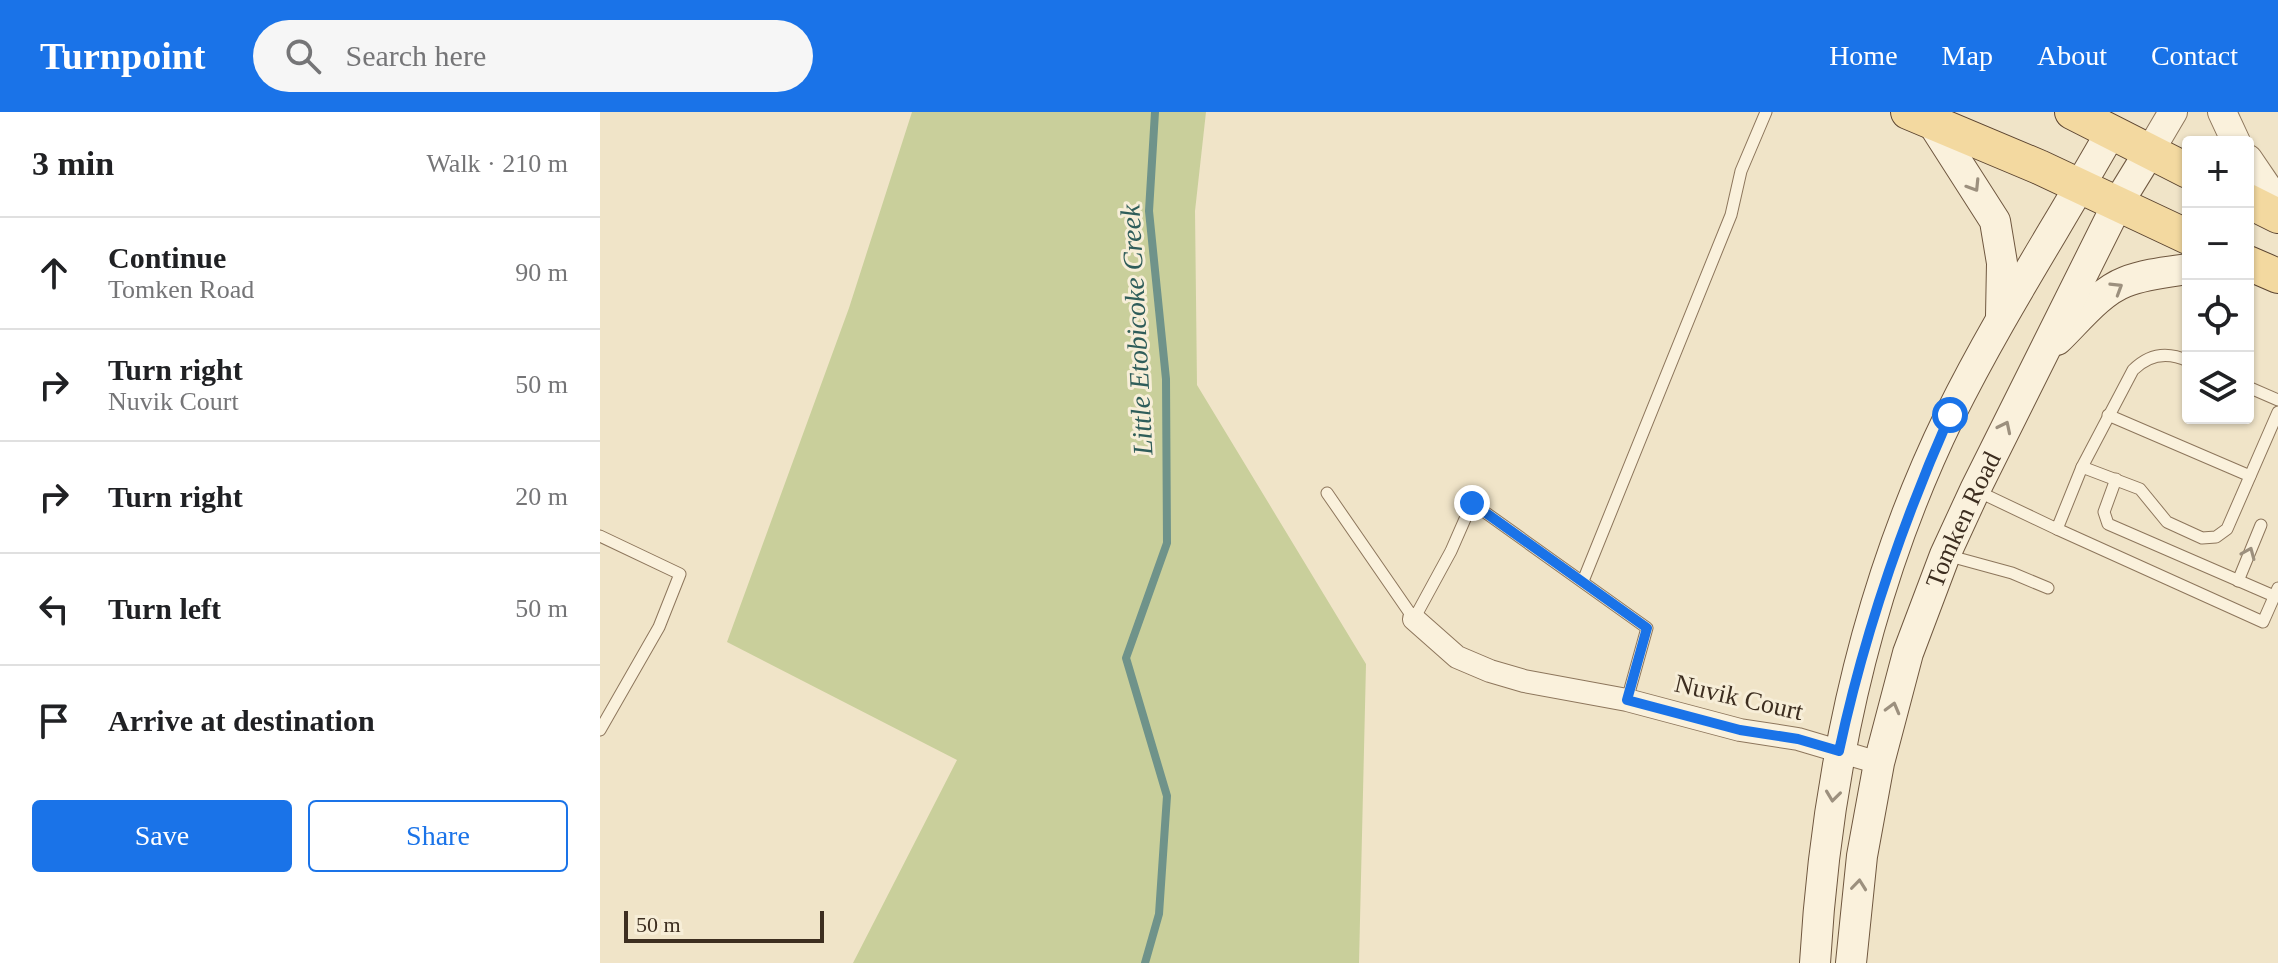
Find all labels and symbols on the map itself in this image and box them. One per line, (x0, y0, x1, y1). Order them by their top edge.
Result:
one-way arrow (1965, 177, 1980, 192)
water label: Little Etobicoke Creek (1114, 203, 1159, 457)
one-way arrow (2109, 283, 2123, 298)
route start (1932, 397, 1968, 433)
one-way arrow (1995, 421, 2011, 436)
street label: Tomken Road (1920, 447, 2007, 592)
route end (1454, 485, 1490, 521)
one-way arrow (2240, 547, 2256, 561)
street label: Nuvik Court (1672, 669, 1807, 726)
one-way arrow (1884, 702, 1901, 716)
one-way arrow (1825, 789, 1842, 803)
one-way arrow (1850, 878, 1867, 891)
scale bar (624, 907, 824, 943)

